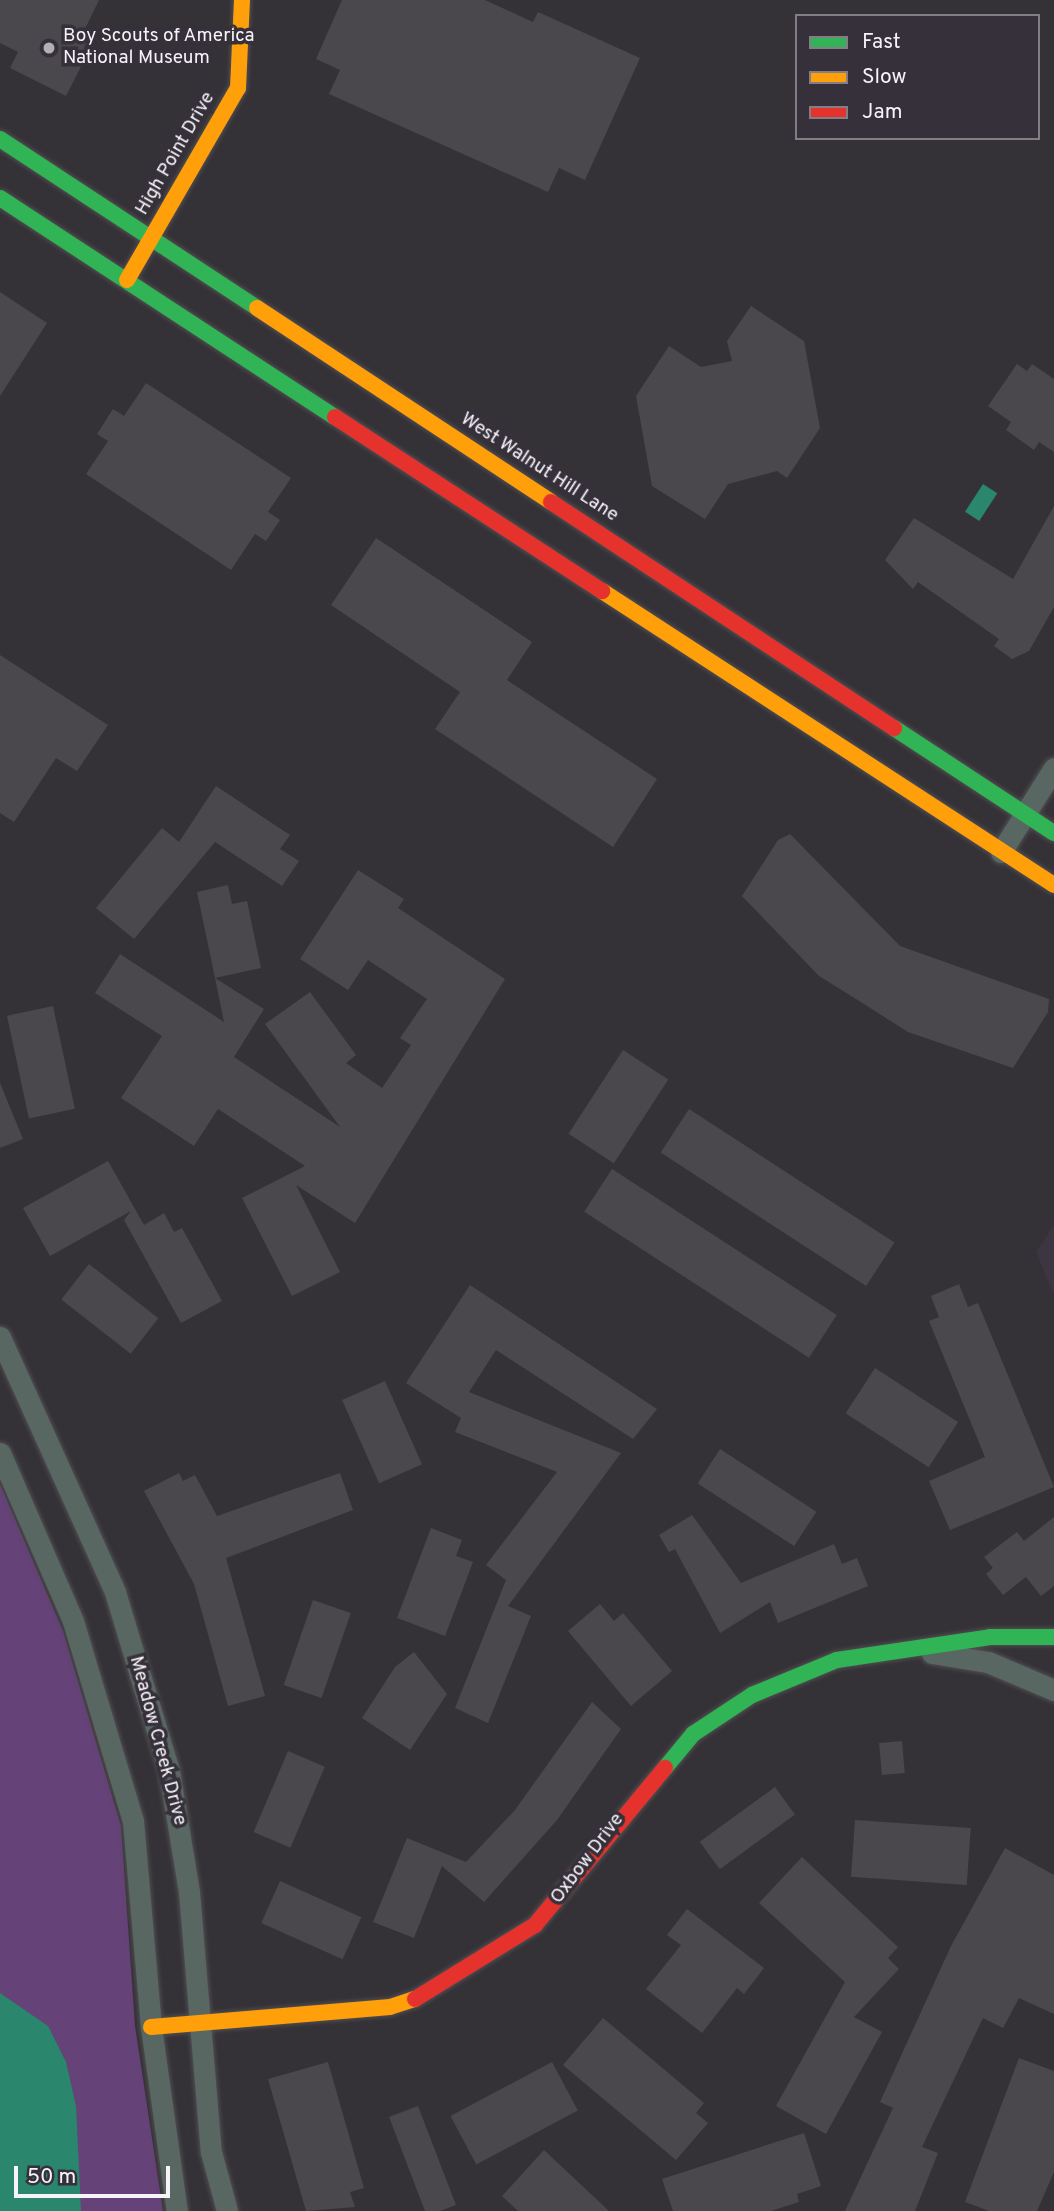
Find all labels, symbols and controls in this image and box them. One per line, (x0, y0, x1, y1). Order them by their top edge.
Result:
legend (795, 14, 1040, 140)
place label: Boy Scouts of America National Museum (63, 26, 255, 70)
text: Fast (862, 29, 901, 56)
marker: Boy Scouts of America National Museum (41, 40, 57, 56)
text: Slow (862, 64, 907, 91)
street label: High Point Drive (131, 88, 221, 220)
text: Jam (862, 99, 903, 126)
street label: West Walnut Hill Lane (456, 408, 622, 528)
street label: Meadow Creek Drive (123, 1654, 191, 1828)
street label: Oxbow Drive (547, 1809, 629, 1909)
scale bar (18, 2152, 173, 2196)
text: 50 m (27, 2164, 76, 2191)

